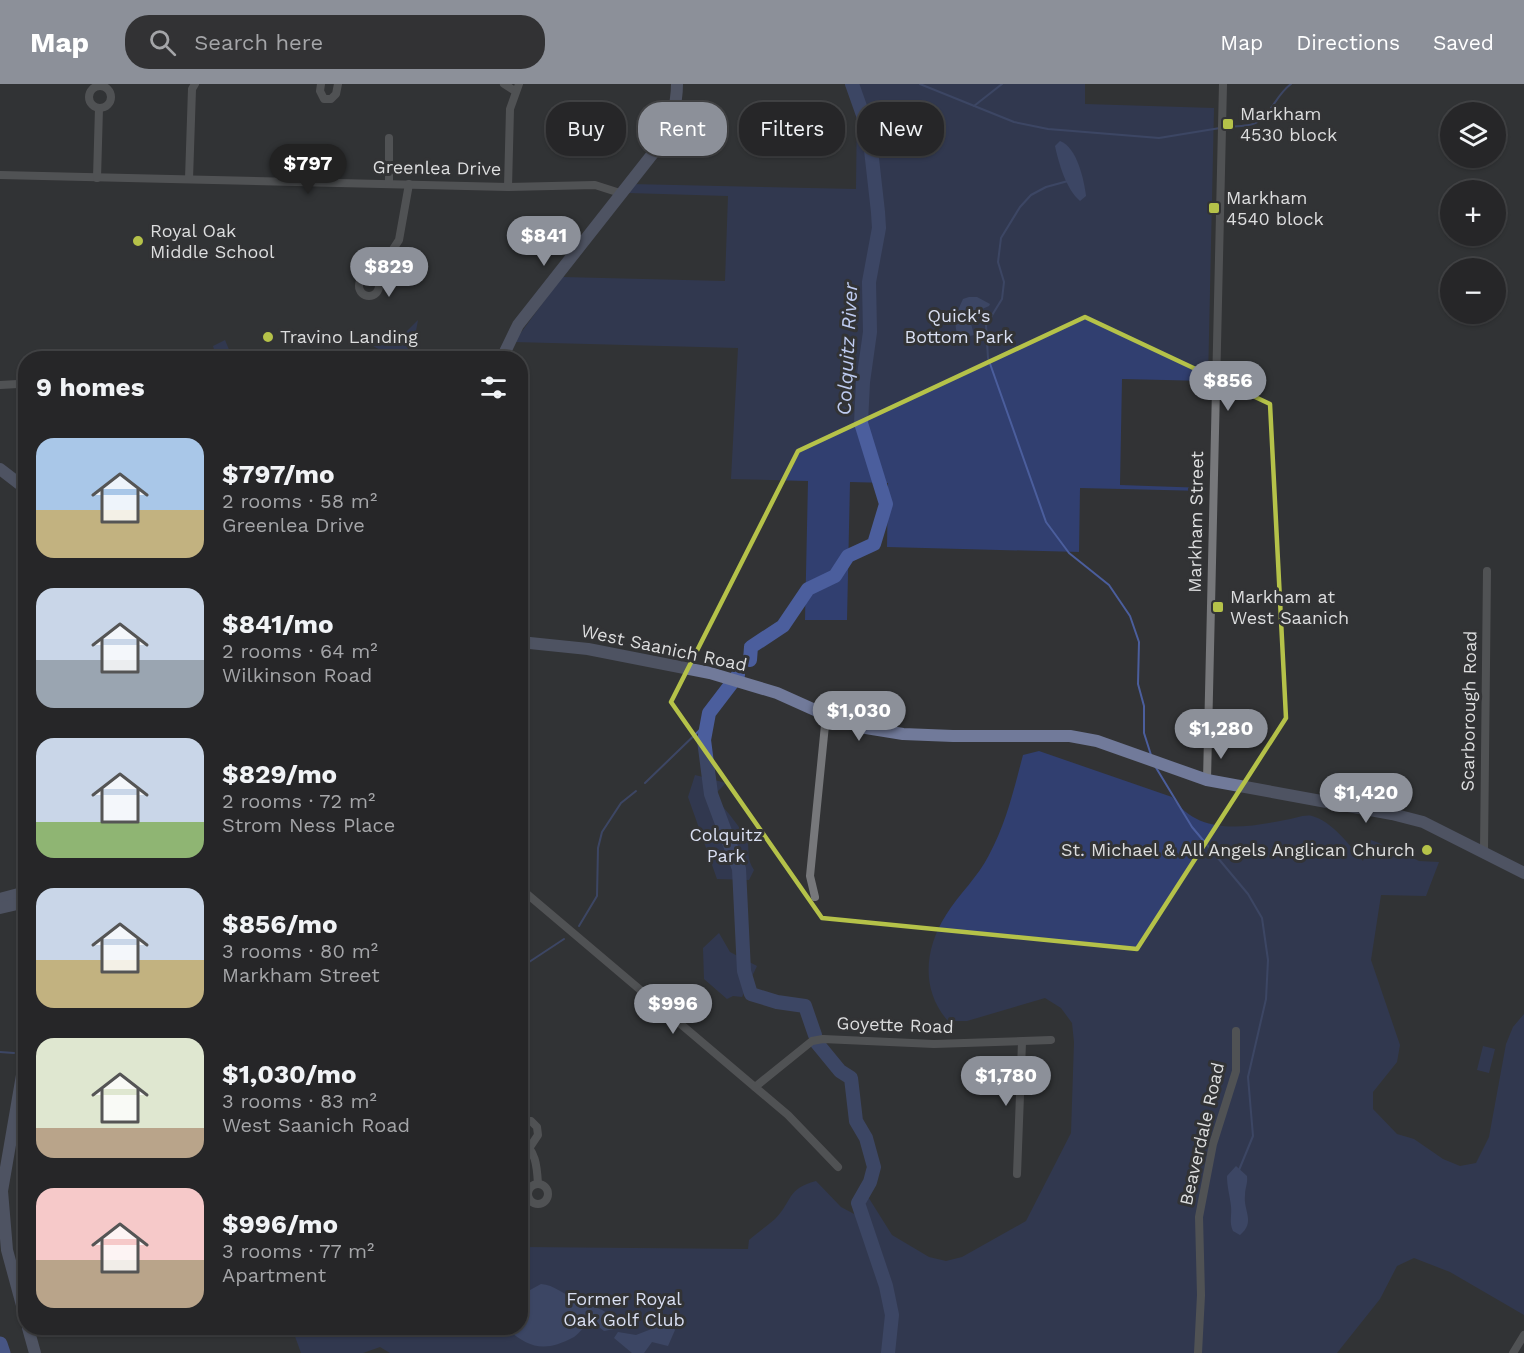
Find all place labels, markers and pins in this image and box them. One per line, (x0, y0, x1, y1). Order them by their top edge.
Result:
place label: Markham 4530 block (1240, 103, 1337, 145)
marker: Markham 4530 block (1221, 117, 1235, 131)
pin: $797 (272, 144, 344, 195)
place label: Markham 4540 block (1226, 187, 1324, 229)
marker: Markham 4540 block (1207, 201, 1221, 215)
pin: $841 (508, 216, 580, 267)
place label: Royal Oak Middle School (150, 220, 275, 262)
marker: Royal Oak Middle School (131, 234, 145, 248)
pin: $829 (353, 247, 425, 298)
place label: Travino Landing (280, 326, 418, 347)
marker: Travino Landing (261, 330, 275, 344)
pin: $856 (1192, 361, 1264, 412)
place label: Markham at West Saanich (1230, 586, 1349, 628)
marker: Markham at West Saanich (1211, 600, 1225, 614)
pin: $1,030 (810, 691, 908, 742)
pin: $1,280 (1172, 709, 1270, 760)
pin: $1,420 (1317, 773, 1415, 824)
place label: St. Michael & All Angels Anglican Church (1061, 839, 1415, 860)
marker: St. Michael & All Angels Anglican Church (1420, 843, 1434, 857)
pin: $996 (637, 984, 709, 1035)
pin: $1,780 (957, 1056, 1055, 1107)

